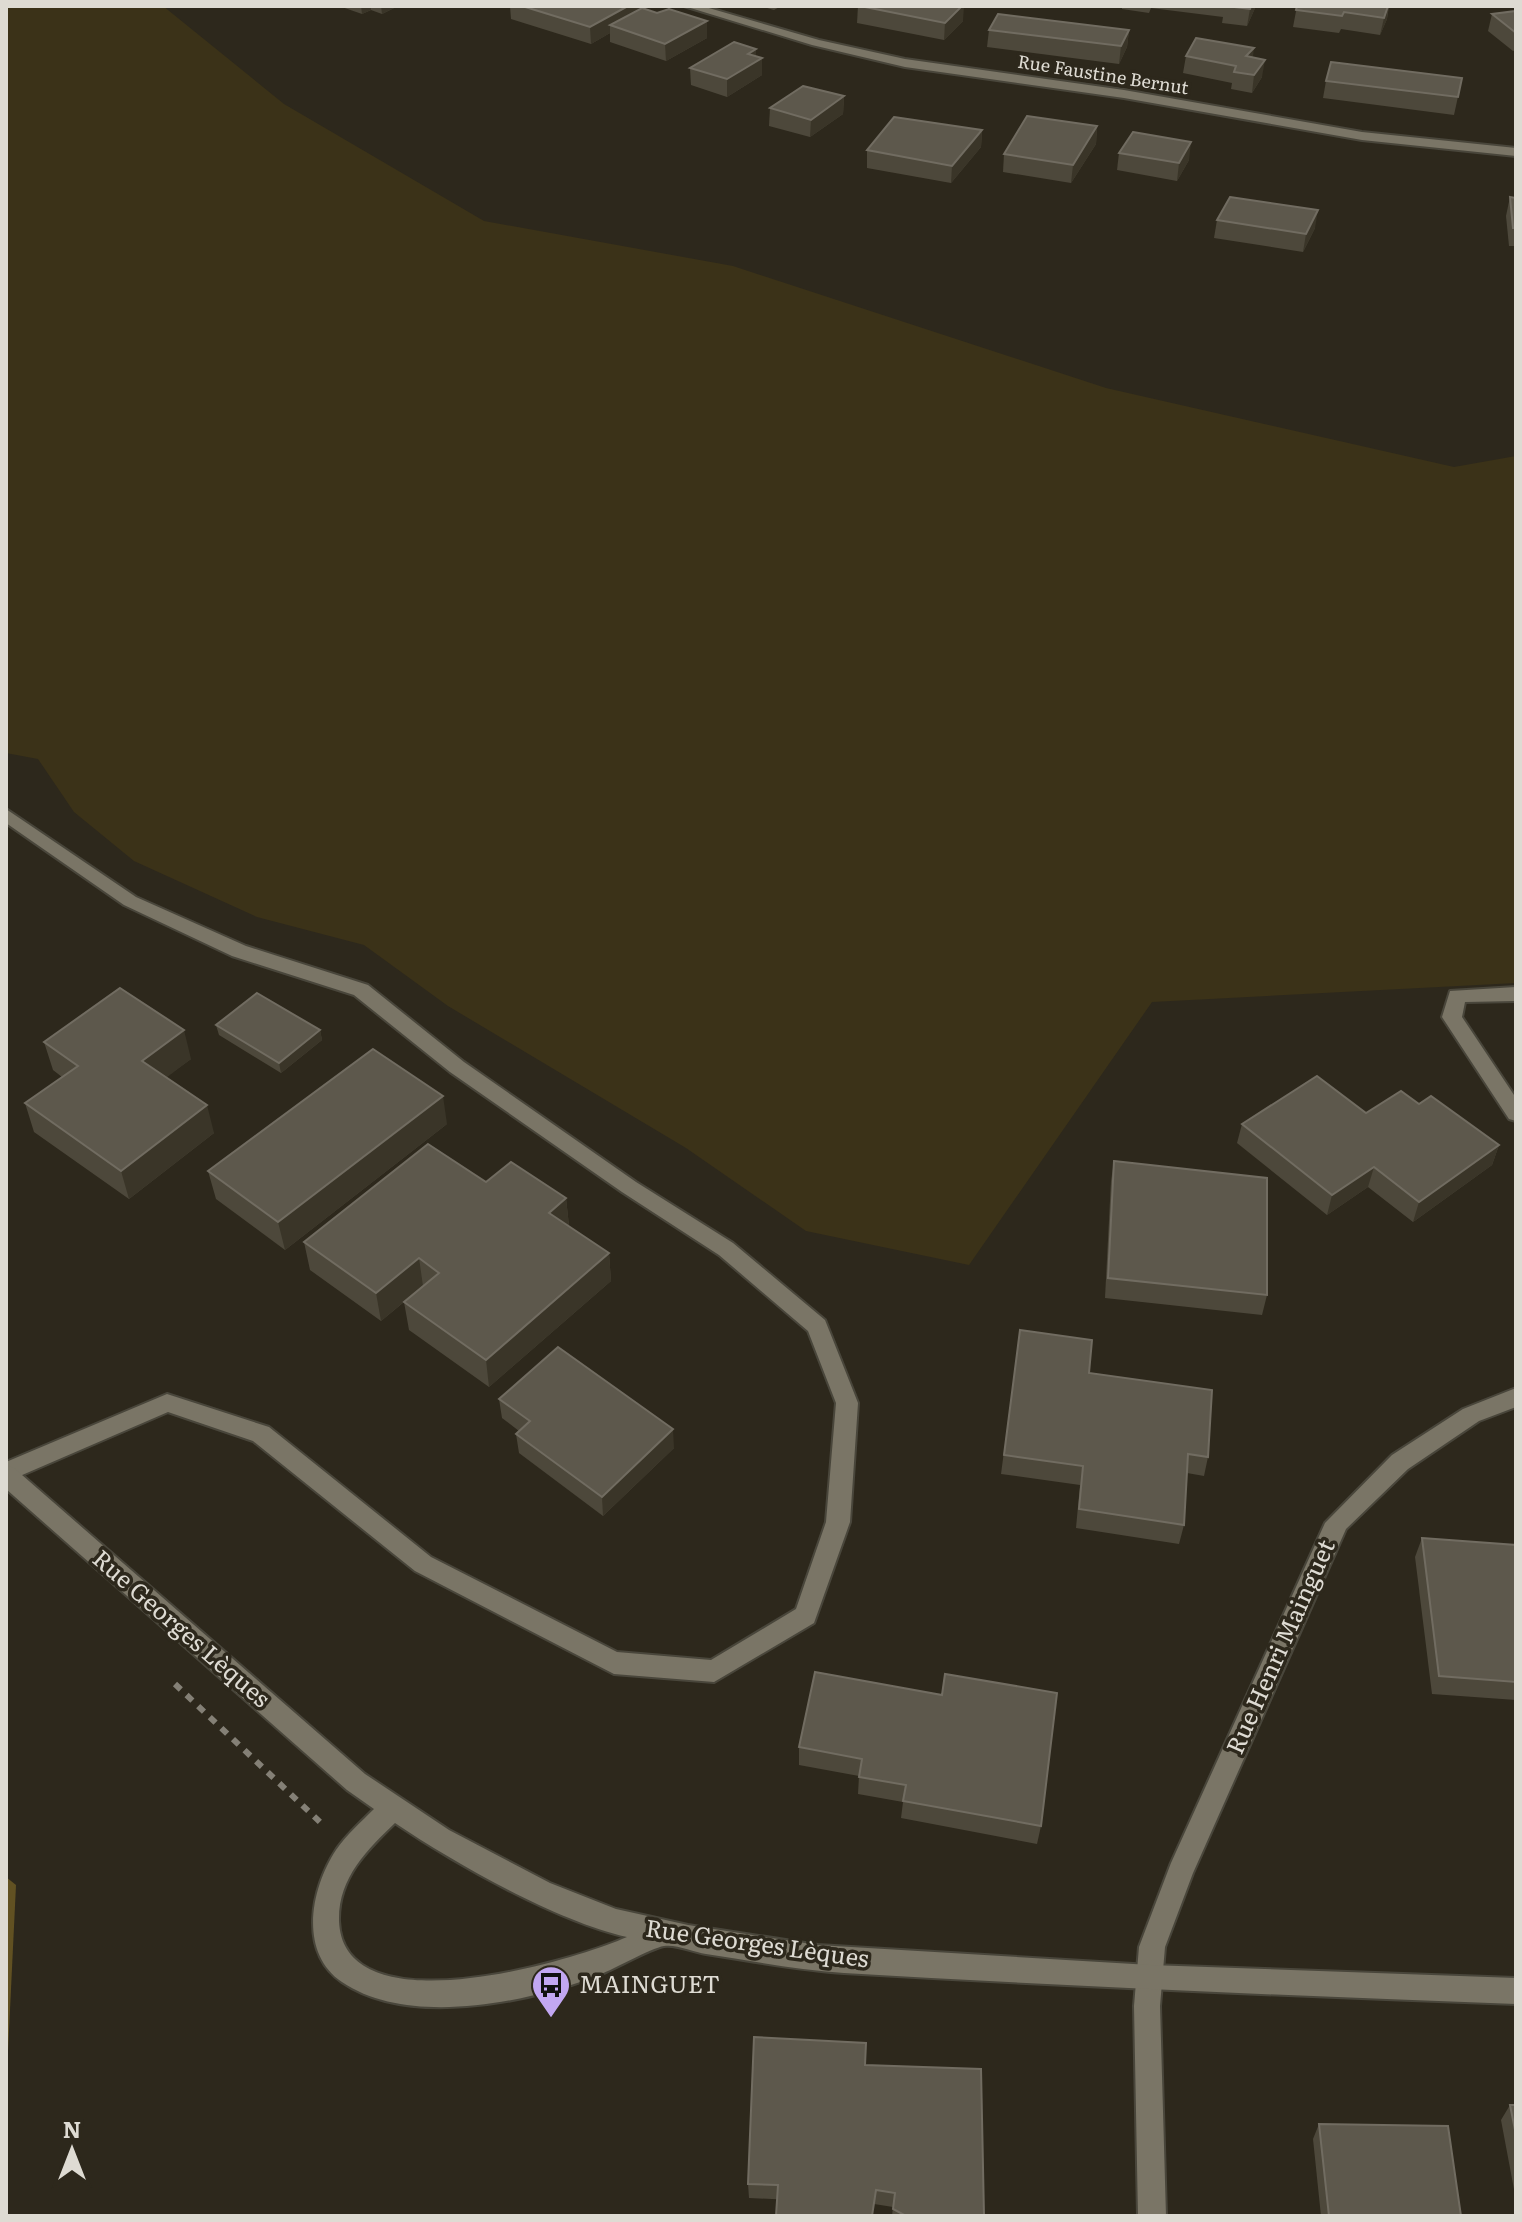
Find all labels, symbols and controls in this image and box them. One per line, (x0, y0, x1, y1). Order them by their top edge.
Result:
street label: Rue Faustine Bernut (1016, 47, 1191, 100)
street label: Rue Henri Mainguet (1216, 1533, 1342, 1759)
street label: Rue Georges Lèques (86, 1540, 279, 1714)
street label: Rue Georges Lèques (643, 1909, 871, 1975)
bus stop icon: MAINGUET (530, 1964, 572, 2019)
place label: MAINGUET (579, 1965, 720, 2000)
north arrow (32, 2110, 112, 2190)
text: N (63, 2112, 81, 2145)

